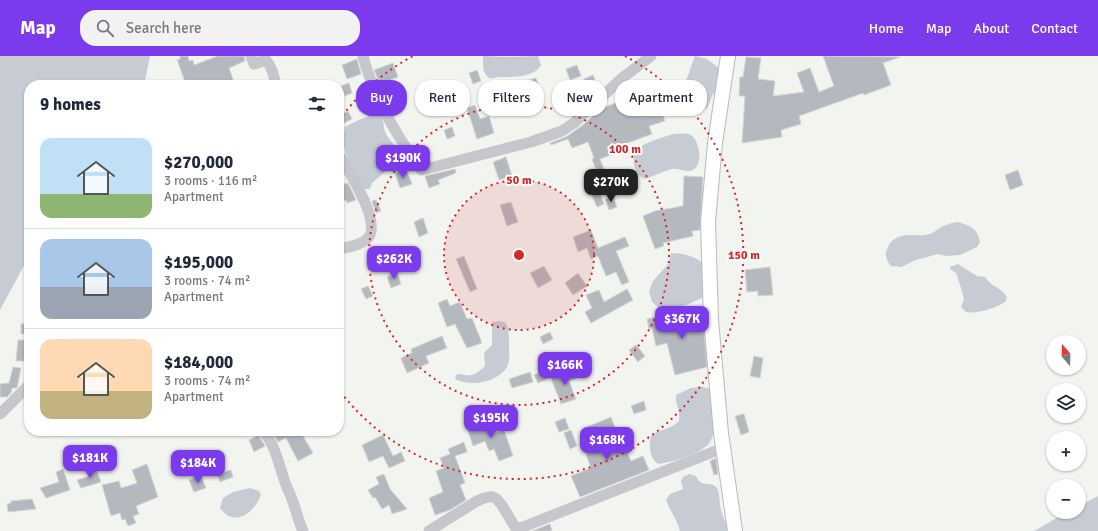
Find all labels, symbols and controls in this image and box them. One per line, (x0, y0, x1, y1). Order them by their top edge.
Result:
search box (80, 10, 360, 46)
text: Map (20, 16, 56, 40)
icon: search (94, 17, 116, 39)
text: Search here (126, 19, 201, 37)
text: Home (869, 20, 904, 37)
text: Map (926, 20, 951, 37)
text: About (973, 20, 1009, 37)
text: Contact (1031, 20, 1078, 37)
chip: Buy (356, 80, 407, 116)
chip: Rent (415, 80, 470, 116)
chip: Filters (478, 80, 544, 116)
chip: New (552, 80, 607, 116)
chip: Apartment (615, 80, 707, 116)
icon: filters (306, 93, 328, 115)
text: 9 homes (40, 94, 101, 115)
text: 100 m (609, 142, 641, 157)
pin: $190K (375, 145, 431, 179)
text: $190K (385, 150, 421, 166)
text: $270,000 (164, 152, 233, 173)
icon: home (72, 154, 120, 202)
pin: $270K (583, 169, 639, 203)
text: 3 rooms · 116 m² (164, 173, 257, 189)
text: 50 m (506, 173, 532, 188)
text: $270K (593, 174, 629, 190)
text: Apartment (164, 189, 224, 205)
pin: $262K (366, 246, 422, 280)
centre of rings (512, 248, 526, 262)
text: 150 m (728, 248, 760, 263)
text: $262K (376, 251, 412, 267)
text: $195,000 (164, 252, 233, 273)
icon: home (72, 255, 120, 303)
text: 3 rooms · 74 m² (164, 273, 250, 289)
text: Apartment (164, 289, 224, 305)
pin: $367K (654, 306, 710, 340)
text: $367K (664, 311, 700, 327)
north arrow (1046, 335, 1086, 375)
map controls (1046, 335, 1086, 519)
text: $184,000 (164, 352, 233, 373)
pin: $166K (537, 352, 593, 386)
icon: home (72, 355, 120, 403)
text: $166K (547, 357, 583, 373)
text: 3 rooms · 74 m² (164, 373, 250, 389)
button: layers (1046, 383, 1086, 423)
text: Apartment (164, 389, 224, 405)
pin: $195K (463, 405, 519, 439)
text: $195K (473, 410, 509, 426)
pin: $168K (579, 427, 635, 461)
button: + (1046, 431, 1086, 471)
text: $168K (589, 432, 625, 448)
pin: $181K (62, 445, 118, 479)
text: $181K (72, 450, 108, 466)
pin: $184K (170, 450, 226, 484)
text: $184K (180, 455, 216, 471)
button: − (1046, 479, 1086, 519)

